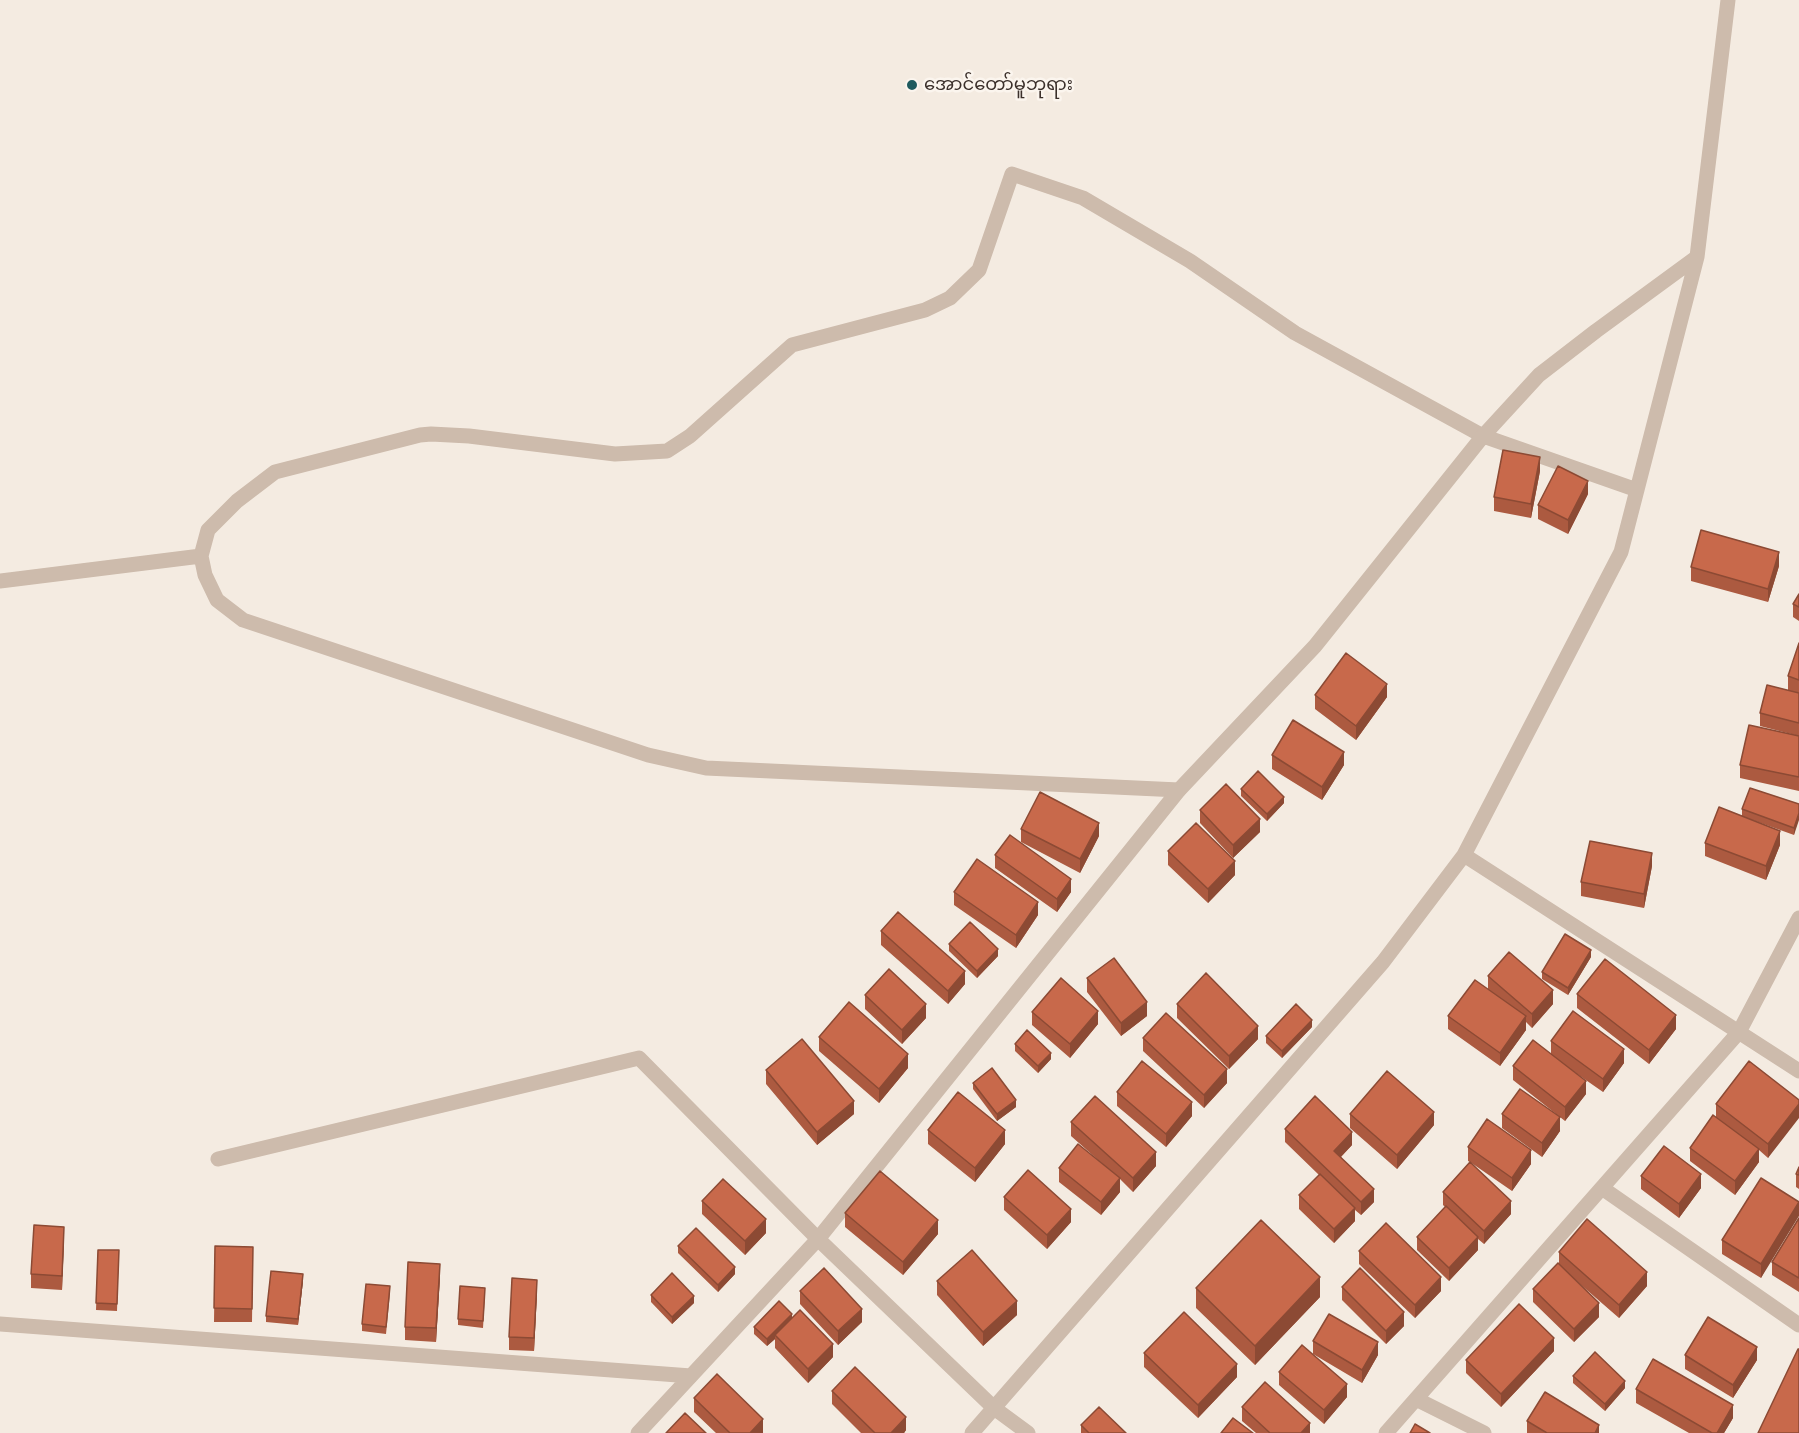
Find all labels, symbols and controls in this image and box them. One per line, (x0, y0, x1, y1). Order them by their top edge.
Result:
place label: အောင်တော်မူဘုရား (924, 74, 1073, 96)
marker: အောင်တော်မူဘုရား (905, 78, 919, 92)

